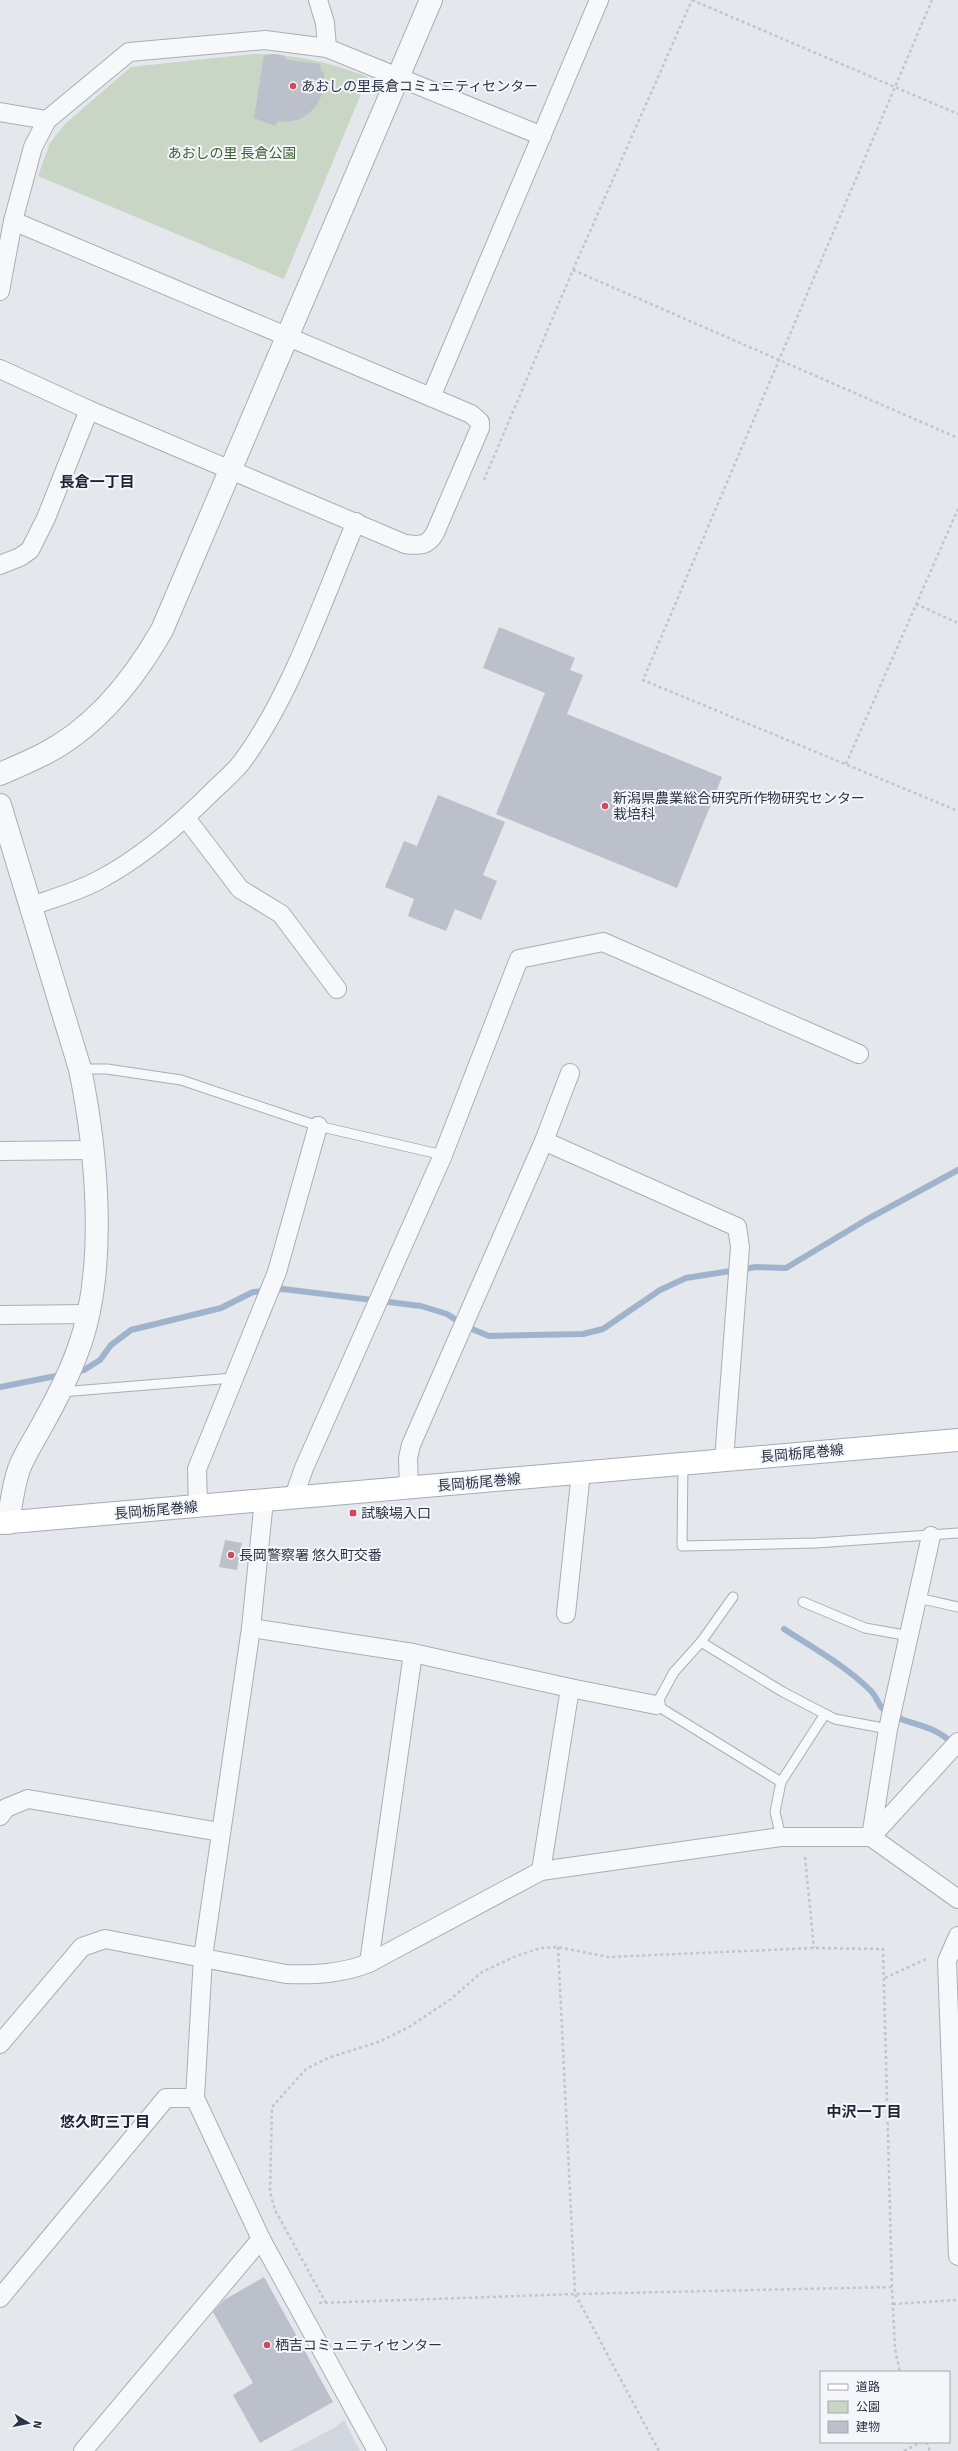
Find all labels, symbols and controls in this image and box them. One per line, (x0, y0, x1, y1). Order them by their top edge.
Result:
place label: あおしの里長倉コミュニティセンター (301, 78, 538, 95)
marker: あおしの里長倉コミュニティセンター (288, 81, 298, 91)
park label: あおしの里 長倉公園 (167, 145, 297, 162)
district label: 長倉一丁目 (59, 473, 135, 491)
place label: 新潟県農業総合研究所作物研究センター 栽培科 (613, 790, 865, 823)
marker: 新潟県農業総合研究所作物研究センター 栽培科 (600, 801, 610, 811)
street label: 長岡栃尾巻線 (759, 1441, 845, 1466)
street label: 長岡栃尾巻線 (436, 1470, 522, 1495)
street label: 長岡栃尾巻線 (113, 1498, 199, 1523)
place label: 試験場入口 (361, 1505, 431, 1522)
marker: 試験場入口 (348, 1508, 358, 1518)
place label: 長岡警察署 悠久町交番 (239, 1547, 382, 1564)
marker: 長岡警察署 悠久町交番 (226, 1550, 236, 1560)
district label: 中沢一丁目 (826, 2103, 902, 2121)
district label: 悠久町三丁目 (60, 2113, 150, 2131)
place label: 栖吉コミュニティセンター (275, 2337, 442, 2354)
marker: 栖吉コミュニティセンター (262, 2340, 272, 2350)
legend (820, 2371, 950, 2443)
text: 道路 (856, 2380, 880, 2395)
text: 公園 (856, 2400, 880, 2415)
north arrow (8, 2403, 48, 2443)
text: N (30, 2420, 44, 2430)
text: 建物 (856, 2420, 880, 2435)

